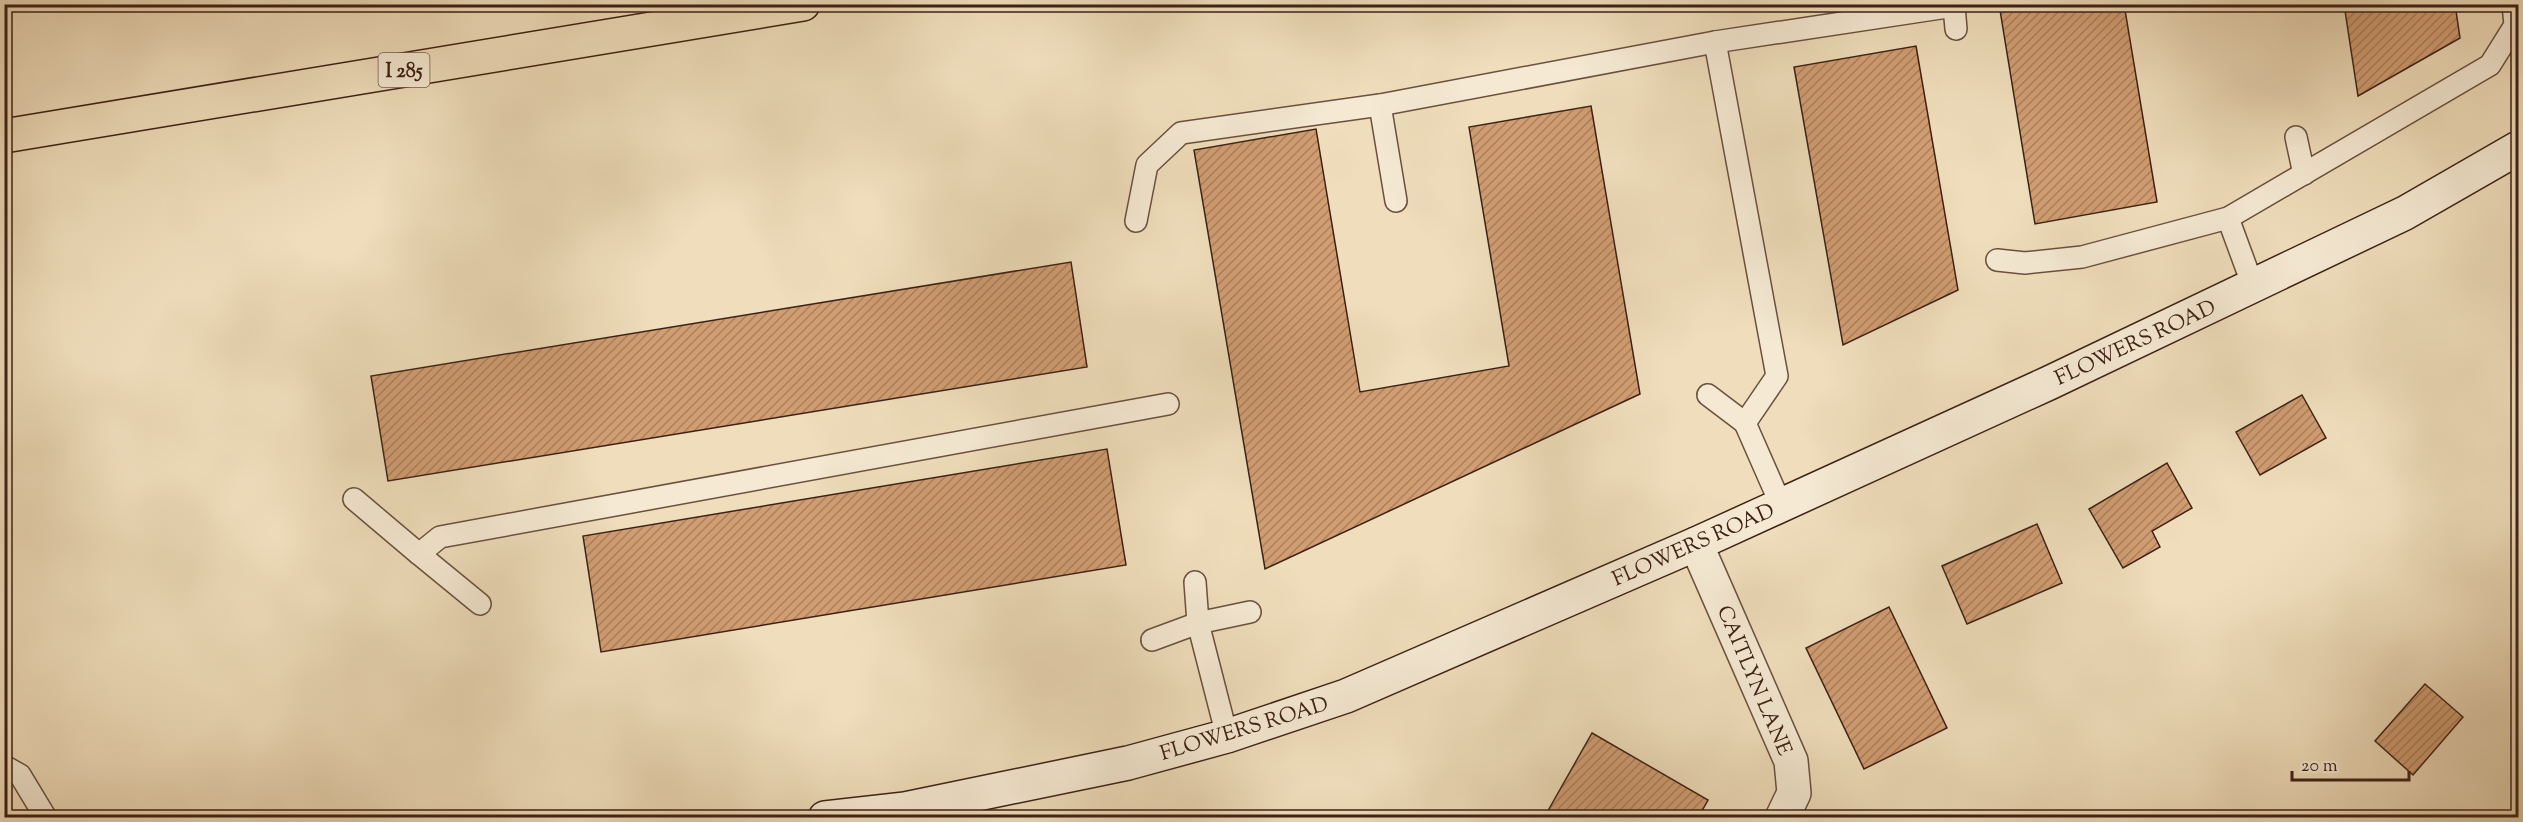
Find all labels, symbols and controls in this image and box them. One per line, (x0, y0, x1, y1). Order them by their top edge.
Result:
road number: I 285 (378, 53, 430, 87)
street label: FLOWERS ROAD (2050, 293, 2221, 394)
street label: FLOWERS ROAD (1608, 497, 1780, 595)
street label: CAITLYN LANE (1708, 601, 1798, 761)
street label: FLOWERS ROAD (1157, 690, 1332, 770)
scale bar (2292, 744, 2409, 782)
text: 20 m (2301, 754, 2338, 780)

